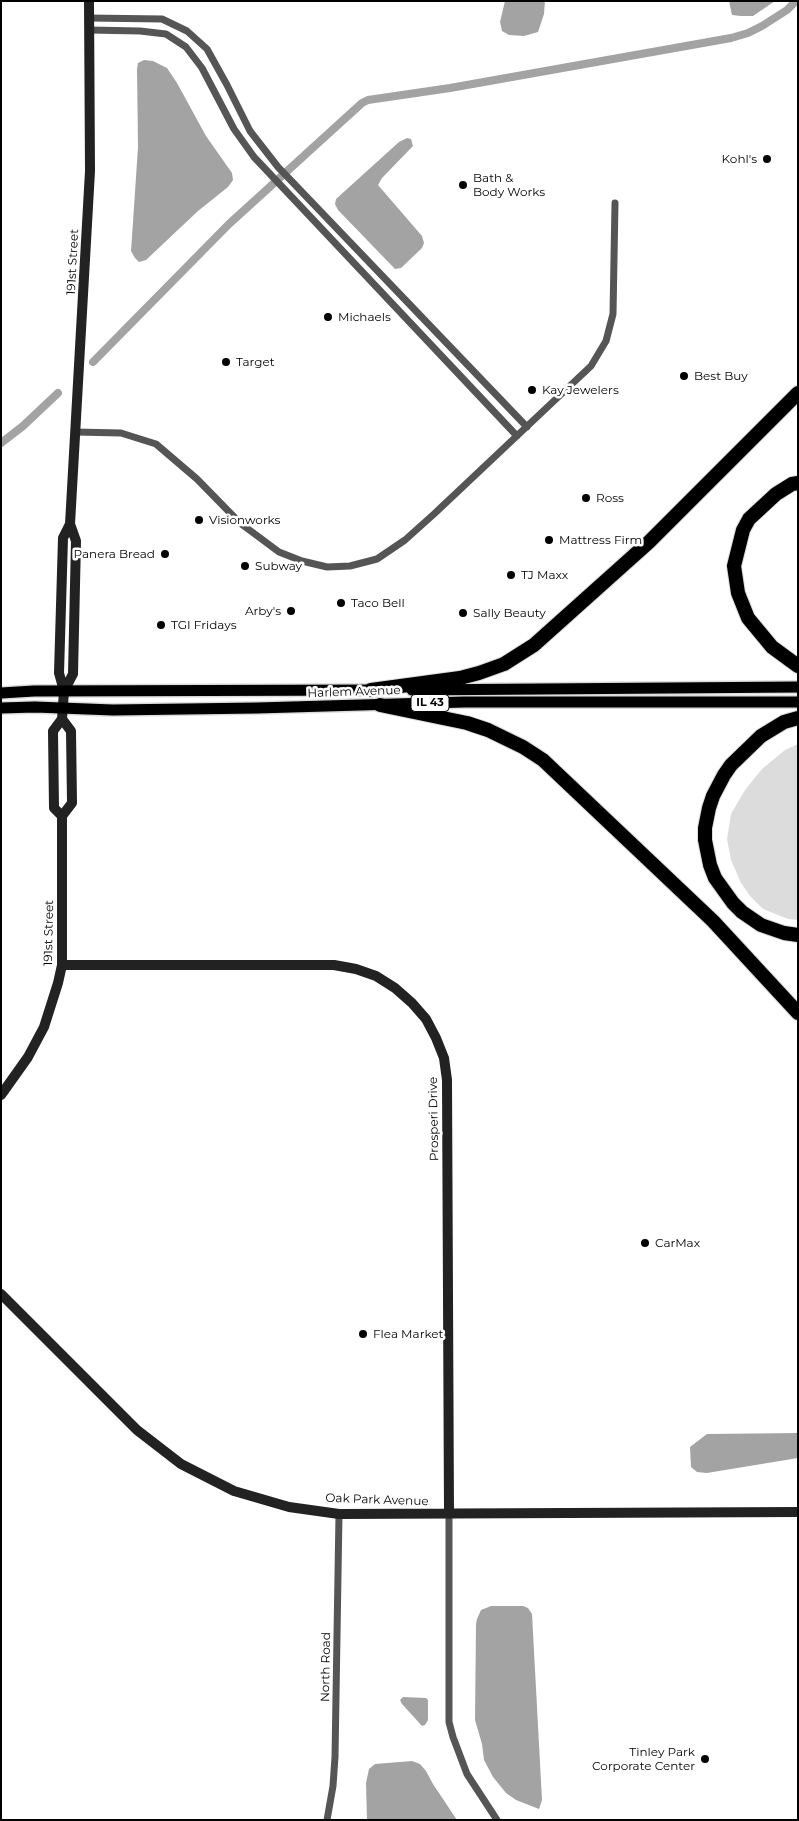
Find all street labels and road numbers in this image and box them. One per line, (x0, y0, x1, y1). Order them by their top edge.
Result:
street label: 191st Street (64, 229, 82, 295)
street label: Harlem Avenue (307, 683, 401, 701)
road number: IL 43 (411, 694, 449, 711)
street label: 191st Street (41, 900, 57, 966)
street label: Prosperi Drive (426, 1077, 442, 1161)
street label: Oak Park Avenue (325, 1491, 429, 1509)
street label: North Road (318, 1632, 334, 1702)

